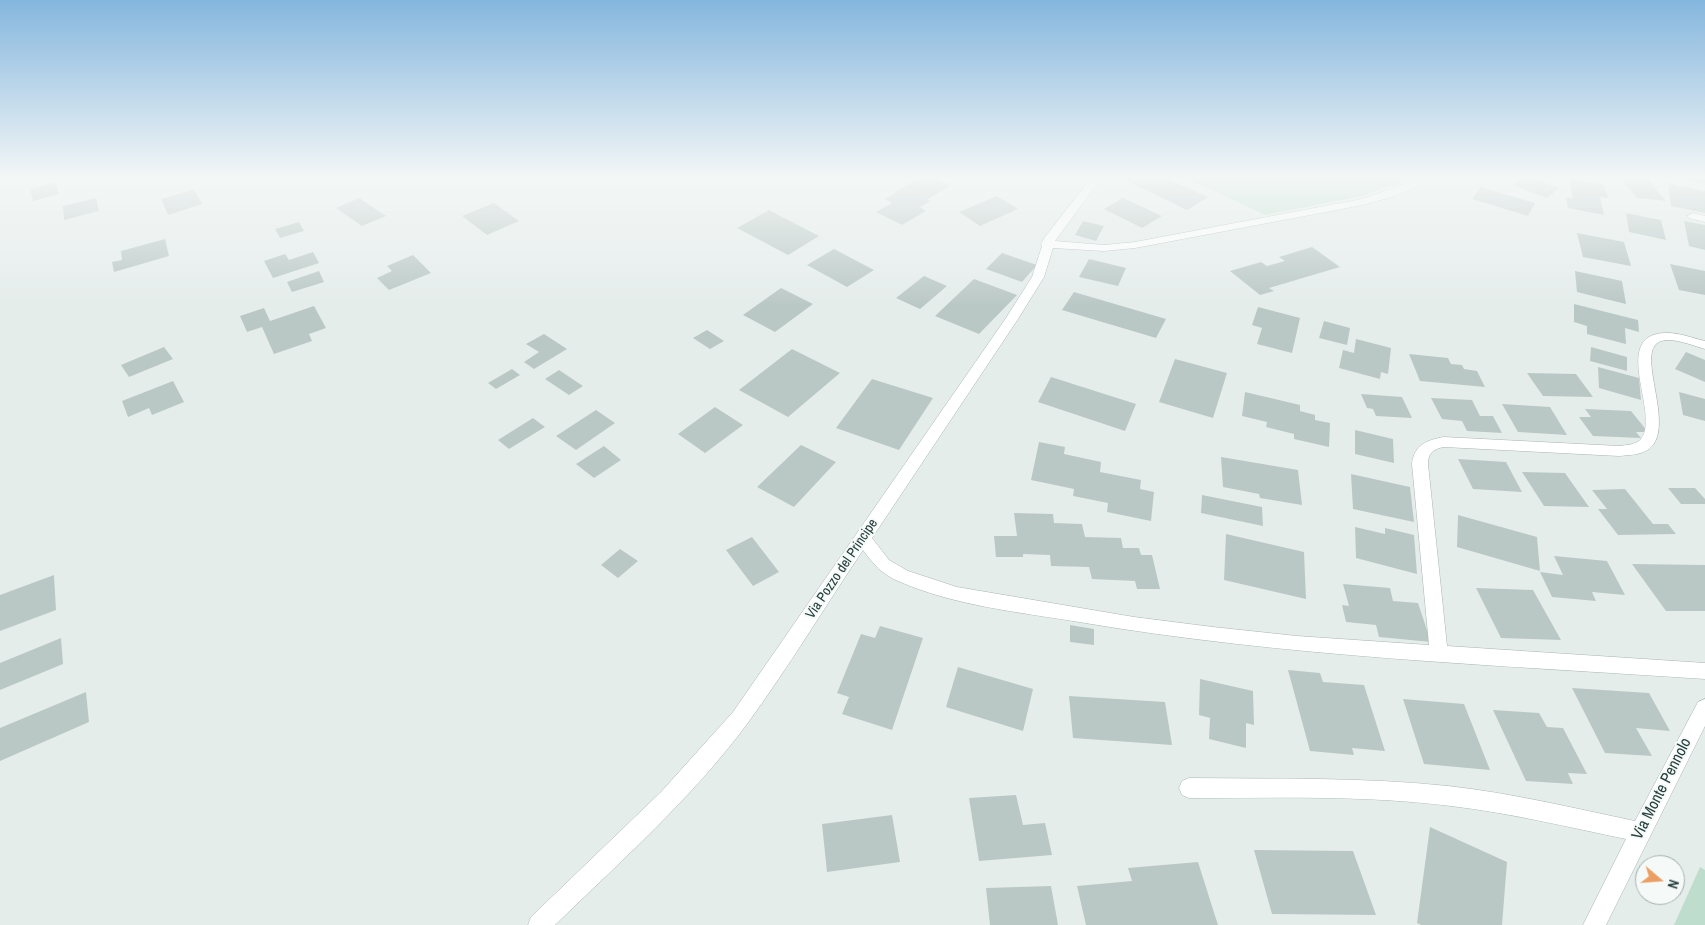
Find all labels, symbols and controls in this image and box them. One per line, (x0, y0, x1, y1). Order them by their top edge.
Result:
street label: Via Pozzo del Principe (802, 516, 882, 622)
street label: Via Monte Pennolo (1628, 735, 1696, 843)
north arrow (1635, 855, 1685, 905)
text: N (1663, 878, 1683, 891)

